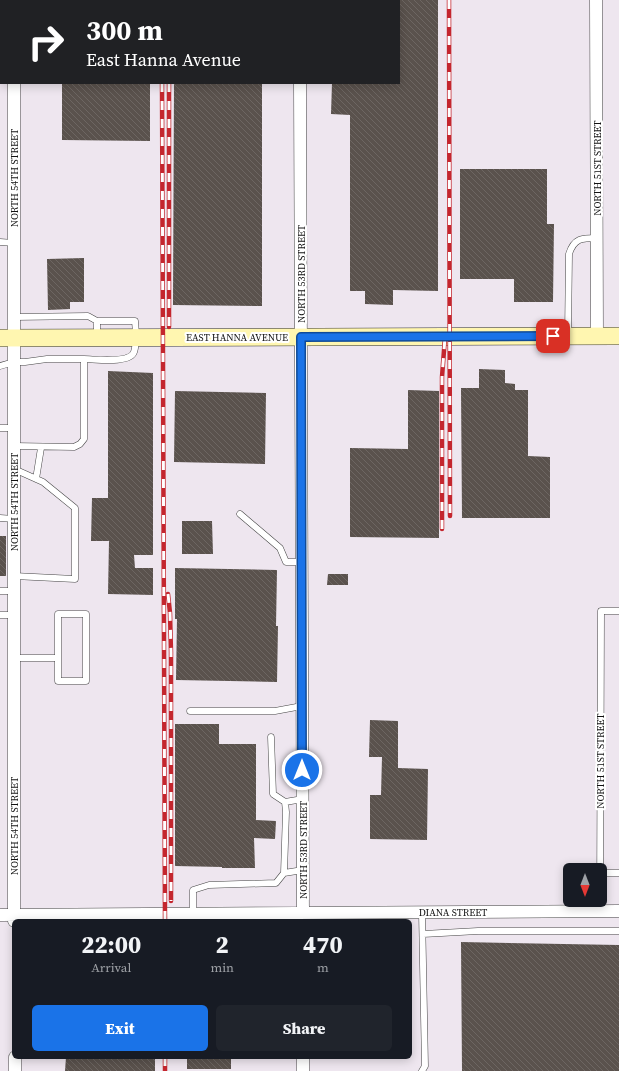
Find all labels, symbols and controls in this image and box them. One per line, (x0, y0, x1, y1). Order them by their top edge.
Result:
text: 300 m (86, 11, 163, 49)
icon: right (20, 16, 72, 68)
text: East Hanna Avenue (86, 47, 241, 72)
street label: NORTH 51ST STREET (591, 120, 604, 216)
street label: NORTH 54TH STREET (8, 129, 21, 227)
street label: NORTH 53RD STREET (295, 225, 308, 323)
pin (536, 319, 570, 353)
icon: arrive (542, 325, 564, 347)
street label: EAST HANNA AVENUE (186, 331, 288, 344)
street label: NORTH 54TH STREET (8, 453, 21, 551)
street label: NORTH 51ST STREET (594, 713, 607, 809)
position arrow (281, 749, 323, 791)
street label: NORTH 54TH STREET (8, 777, 21, 875)
street label: NORTH 53RD STREET (297, 801, 310, 899)
north arrow (563, 863, 607, 907)
map controls (563, 863, 607, 907)
street label: DIANA STREET (419, 906, 487, 919)
text: 22:00 (81, 928, 141, 961)
text: 2 (216, 928, 229, 961)
text: 470 (303, 928, 343, 961)
text: Arrival (91, 959, 131, 976)
text: min (210, 959, 234, 976)
text: m (317, 959, 329, 976)
button: Exit (32, 1005, 208, 1051)
button: Share (216, 1005, 392, 1051)

